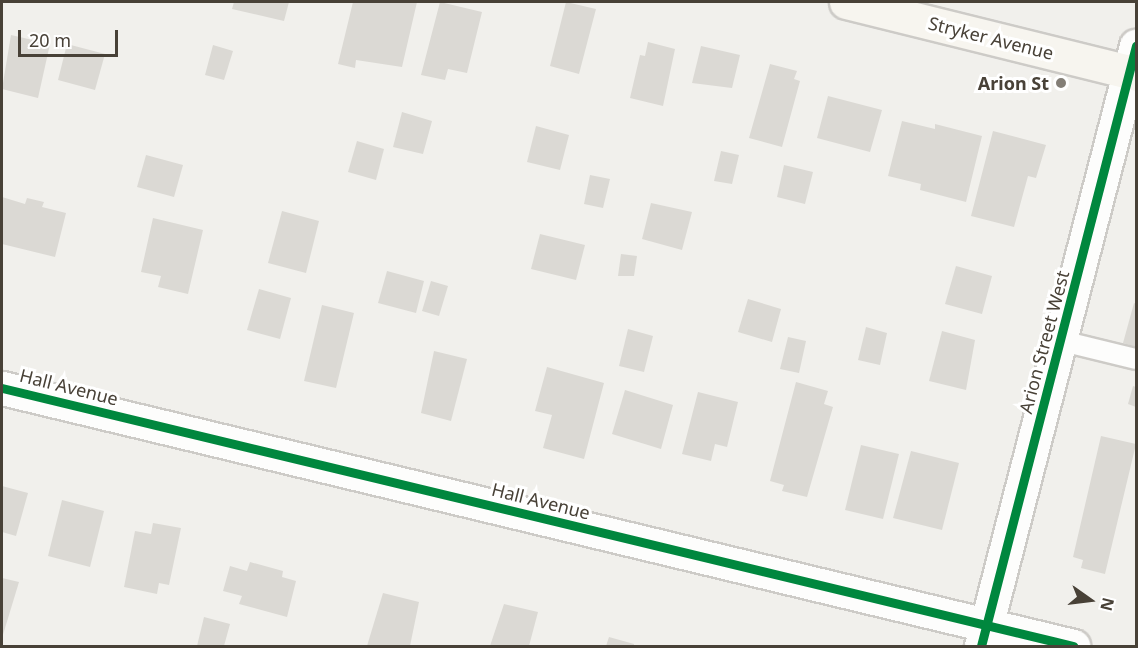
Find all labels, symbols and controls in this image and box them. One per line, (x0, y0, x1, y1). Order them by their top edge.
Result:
street label: Stryker Avenue (926, 12, 1056, 64)
scale bar (21, 18, 122, 56)
text: 20 m (29, 28, 71, 52)
place label: Arion St (978, 72, 1049, 94)
marker: Arion St (1054, 76, 1068, 90)
street label: Arion Street West (1015, 268, 1073, 416)
street label: Hall Avenue (18, 364, 120, 410)
street label: Hall Avenue (490, 478, 592, 524)
north arrow (1060, 570, 1120, 630)
text: N (1095, 595, 1120, 613)

